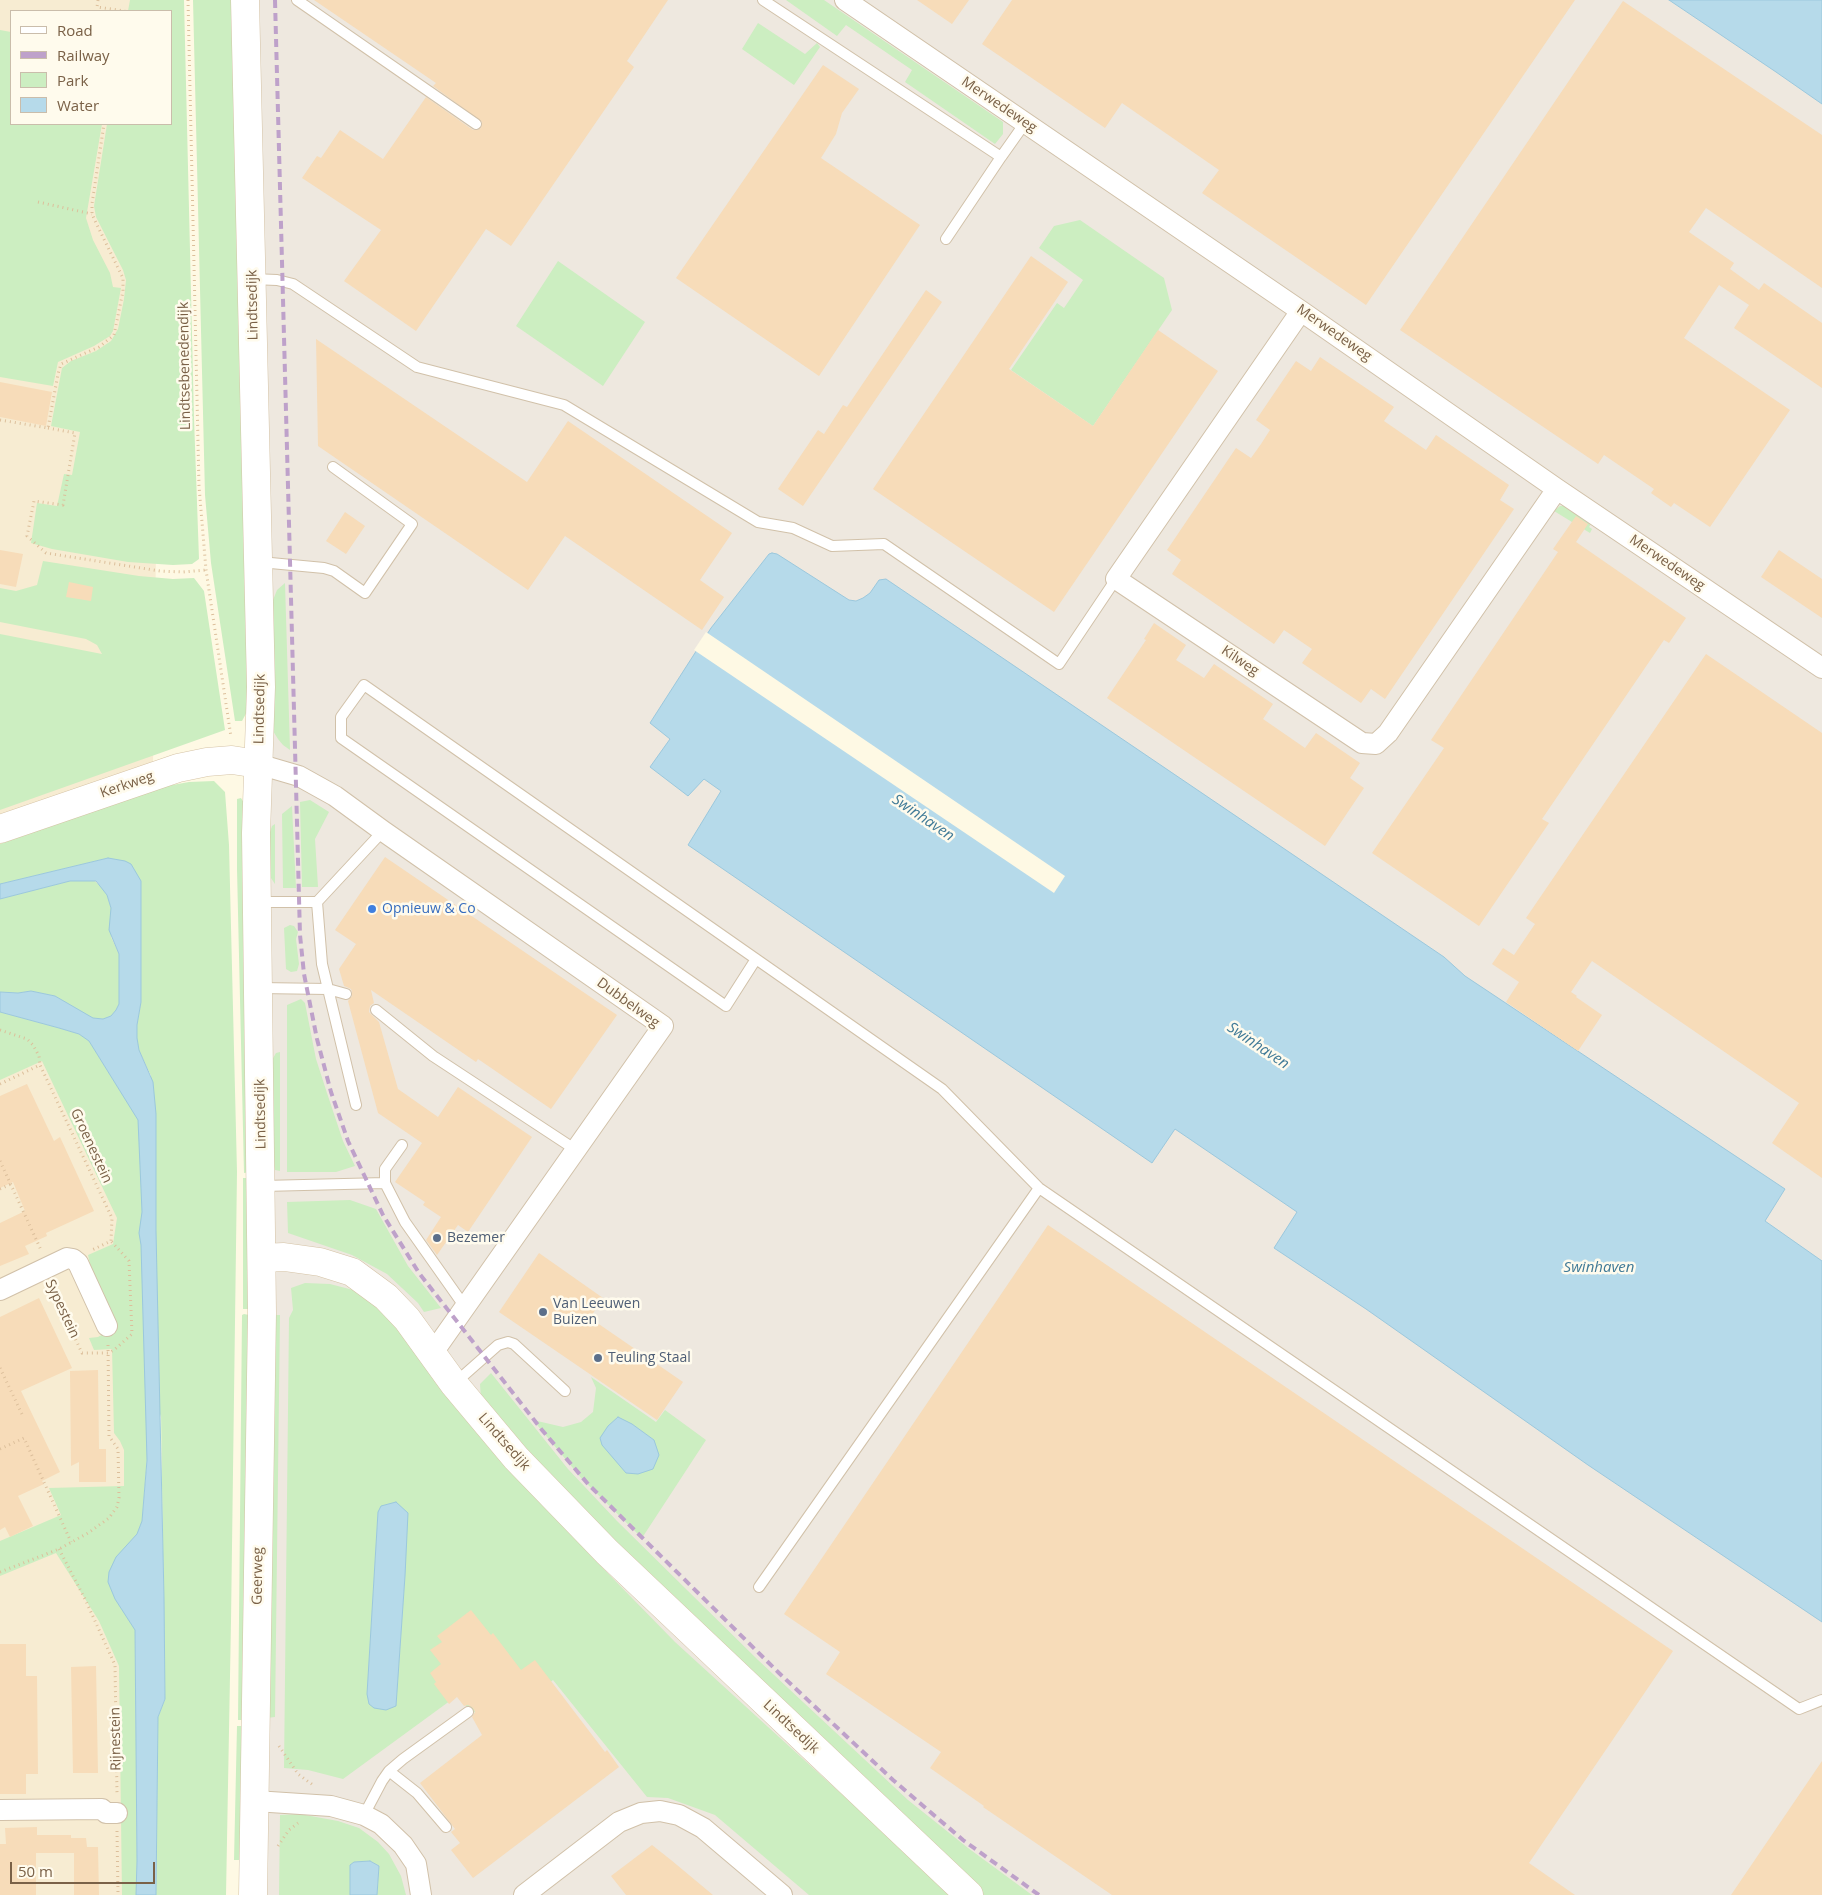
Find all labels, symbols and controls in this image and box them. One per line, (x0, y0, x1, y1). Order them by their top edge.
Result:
legend (10, 10, 172, 125)
text: Road (57, 20, 93, 40)
text: Railway (57, 45, 110, 65)
text: Park (57, 70, 88, 90)
street label: Merwedeweg (958, 74, 1040, 136)
text: Water (57, 95, 99, 115)
street label: Lindtsedijk (244, 270, 262, 340)
street label: Merwedeweg (1293, 301, 1375, 365)
street label: Lindtsebenedendijk (175, 302, 195, 430)
street label: Merwedeweg (1626, 532, 1708, 594)
street label: Kilweg (1218, 642, 1262, 680)
street label: Lindtsedijk (251, 674, 269, 744)
street label: Kerkweg (98, 768, 156, 802)
water label: Swinhaven (889, 791, 957, 845)
place label: Opnieuw & Co (382, 901, 476, 917)
marker: Opnieuw & Co (366, 903, 378, 915)
street label: Dubbelweg (593, 975, 663, 1031)
water label: Swinhaven (1224, 1019, 1292, 1073)
street label: Lindtsedijk (252, 1079, 270, 1149)
street label: Groenestein (66, 1106, 116, 1186)
place label: Bezemer (447, 1230, 505, 1246)
marker: Bezemer (431, 1232, 443, 1244)
water label: Swinhaven (1564, 1259, 1634, 1277)
street label: Sypestein (41, 1277, 83, 1341)
place label: Van Leeuwen Buizen (553, 1296, 640, 1328)
marker: Van Leeuwen Buizen (537, 1306, 549, 1318)
place label: Teuling Staal (608, 1350, 691, 1366)
marker: Teuling Staal (592, 1352, 604, 1364)
street label: Lindtsedijk (475, 1410, 533, 1474)
street label: Geerweg (249, 1547, 267, 1605)
street label: Lindtsedijk (759, 1697, 823, 1757)
street label: Rijnestein (107, 1707, 125, 1771)
scale bar (12, 1852, 158, 1884)
text: 50 m (18, 1861, 53, 1881)

